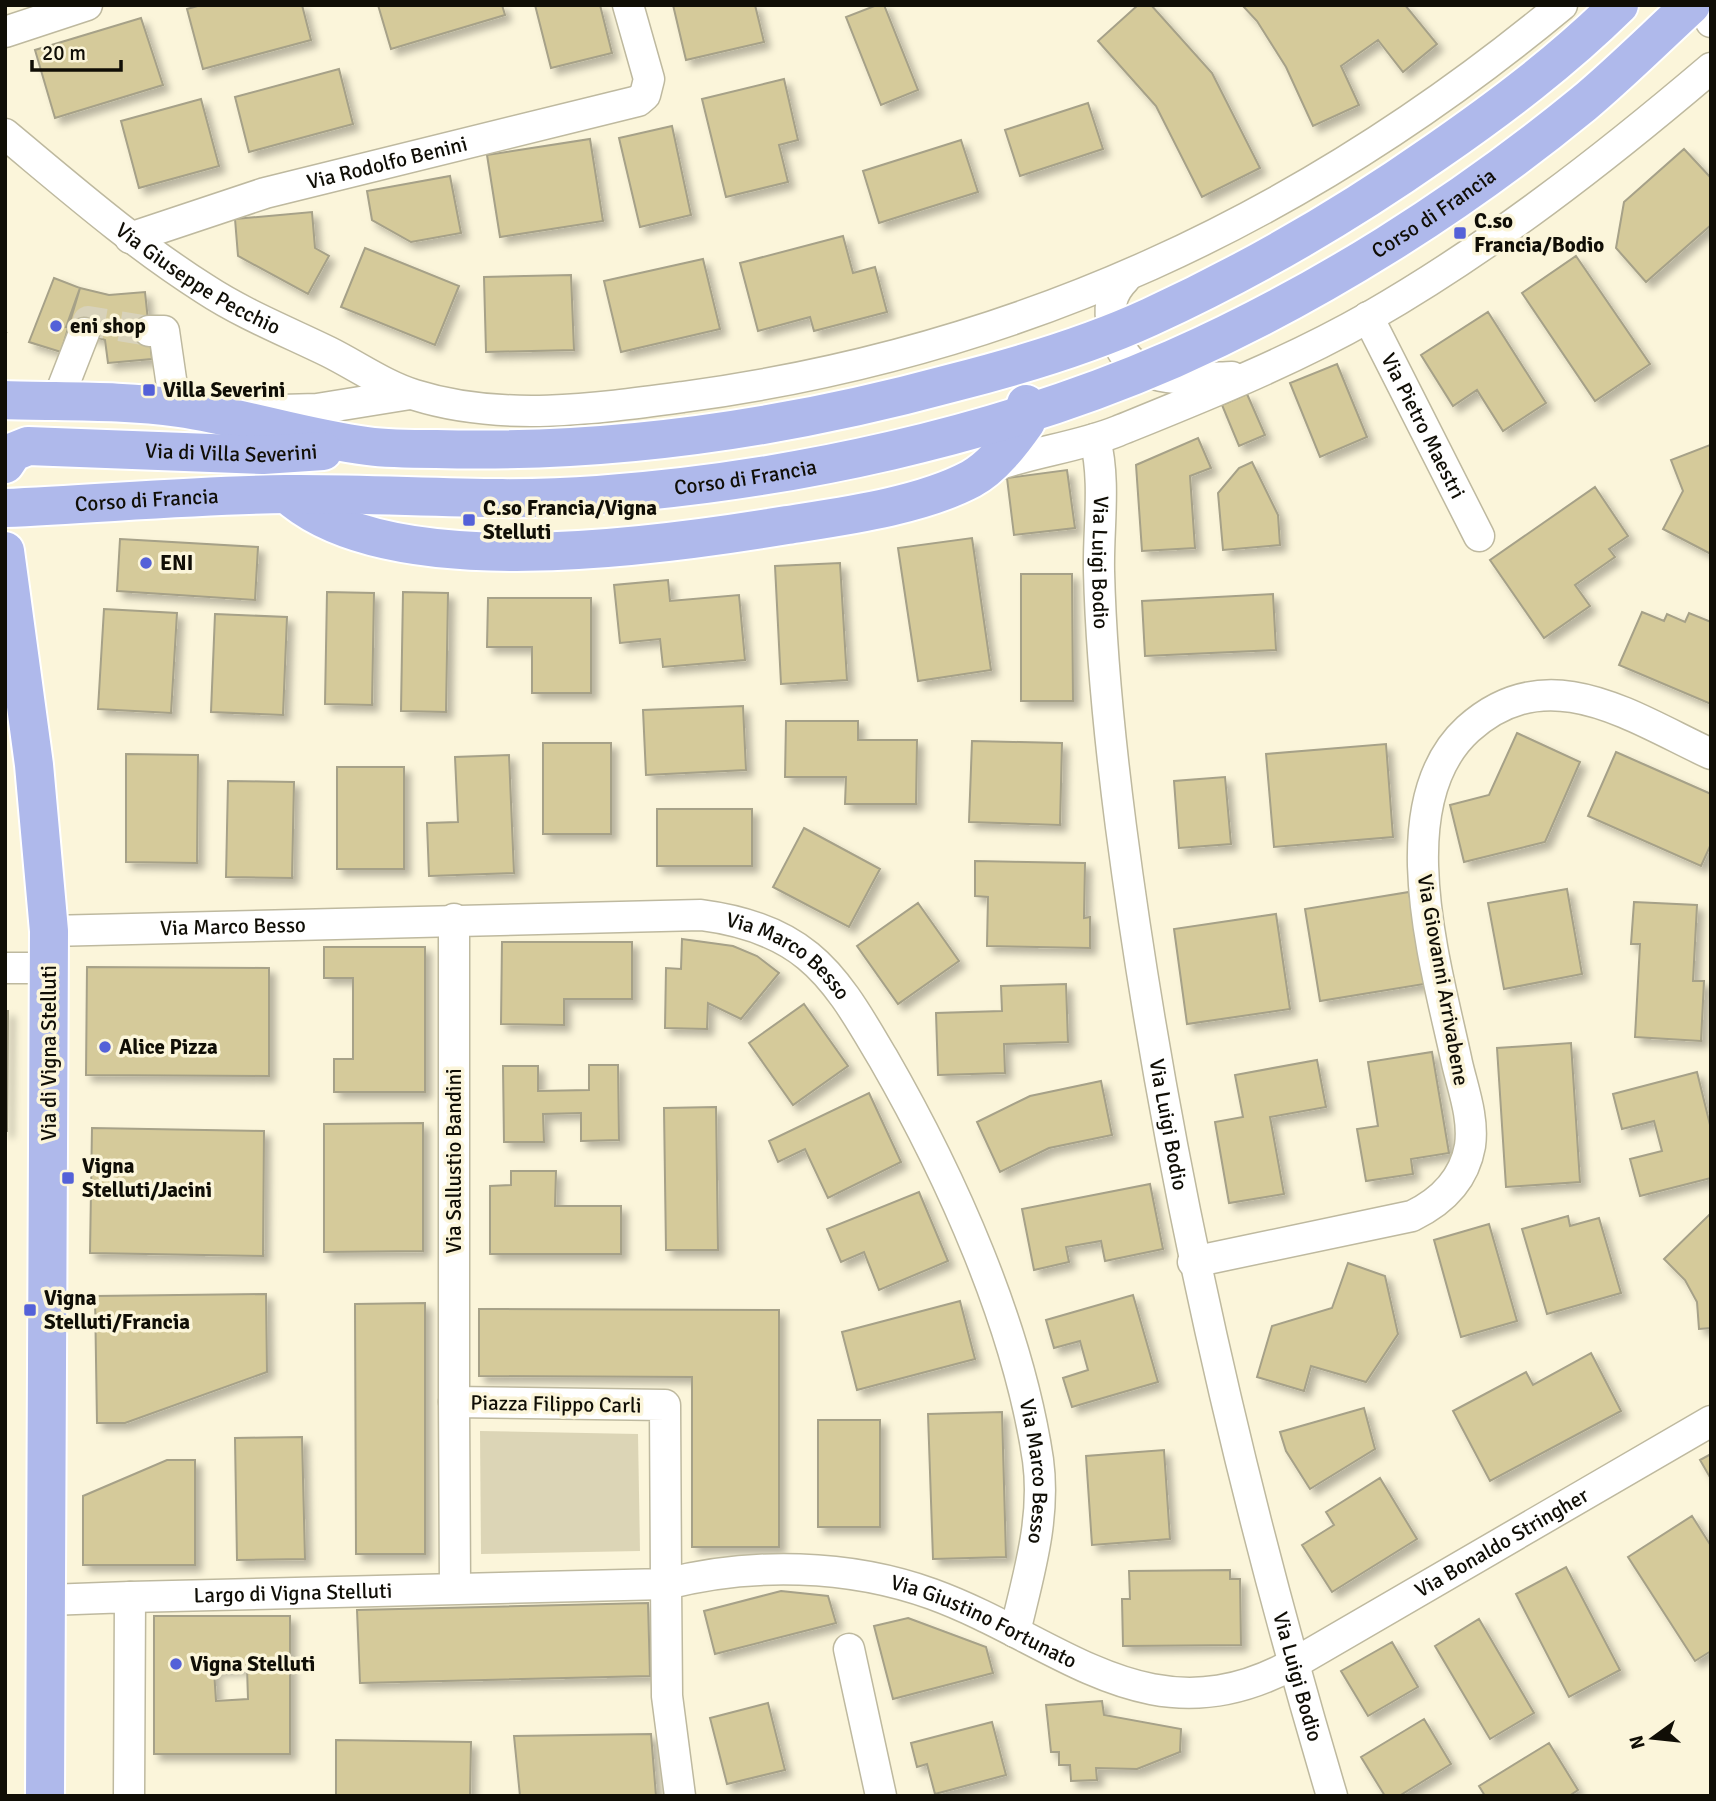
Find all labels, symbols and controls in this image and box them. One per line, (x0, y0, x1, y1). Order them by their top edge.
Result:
scale bar (32, 28, 121, 72)
text: 20 m (42, 40, 86, 66)
street label: Via Rodolfo Benini (304, 131, 470, 195)
street label: Corso di Francia (1367, 163, 1501, 264)
place label: C.so Francia/Bodio (1474, 208, 1604, 258)
street label: Via Giuseppe Pecchio (110, 217, 285, 340)
marker: C.so Francia/Bodio (1452, 225, 1468, 241)
place label: eni shop (70, 313, 146, 339)
marker: eni shop (48, 318, 64, 334)
street label: Via Pietro Maestri (1375, 349, 1471, 503)
place label: Villa Severini (163, 377, 285, 403)
marker: Villa Severini (141, 382, 157, 398)
street label: Via di Villa Severini (145, 437, 318, 468)
street label: Corso di Francia (673, 454, 819, 501)
street label: Corso di Francia (74, 483, 219, 517)
place label: C.so Francia/Vigna Stelluti (483, 495, 657, 545)
street label: Via Luigi Bodio (1086, 496, 1114, 630)
marker: C.so Francia/Vigna Stelluti (461, 512, 477, 528)
place label: ENI (160, 550, 193, 576)
marker: ENI (138, 555, 154, 571)
street label: Via Giovanni Arrivabene (1412, 872, 1474, 1088)
street label: Via Marco Besso (724, 907, 856, 1005)
street label: Via Marco Besso (160, 912, 306, 941)
street label: Via di Vigna Stelluti (36, 965, 62, 1141)
place label: Alice Pizza (119, 1034, 218, 1060)
marker: Alice Pizza (97, 1039, 113, 1055)
street label: Via Luigi Bodio (1144, 1057, 1194, 1193)
street label: Via Sallustio Bandini (441, 1068, 467, 1254)
place label: Vigna Stelluti/Jacini (82, 1153, 212, 1203)
marker: Vigna Stelluti/Jacini (60, 1170, 76, 1186)
place label: Vigna Stelluti/Francia (44, 1285, 190, 1335)
marker: Vigna Stelluti/Francia (22, 1302, 38, 1318)
street label: Piazza Filippo Carli (470, 1390, 642, 1418)
street label: Via Marco Besso (1014, 1397, 1053, 1546)
street label: Via Bonaldo Stringher (1410, 1482, 1594, 1603)
street label: Via Giustino Fortunato (888, 1569, 1081, 1674)
street label: Largo di Vigna Stelluti (193, 1578, 393, 1608)
street label: Via Luigi Bodio (1267, 1609, 1328, 1744)
place label: Vigna Stelluti (190, 1651, 315, 1677)
marker: Vigna Stelluti (168, 1656, 184, 1672)
north arrow (1618, 1703, 1688, 1773)
text: N (1624, 1733, 1651, 1752)

